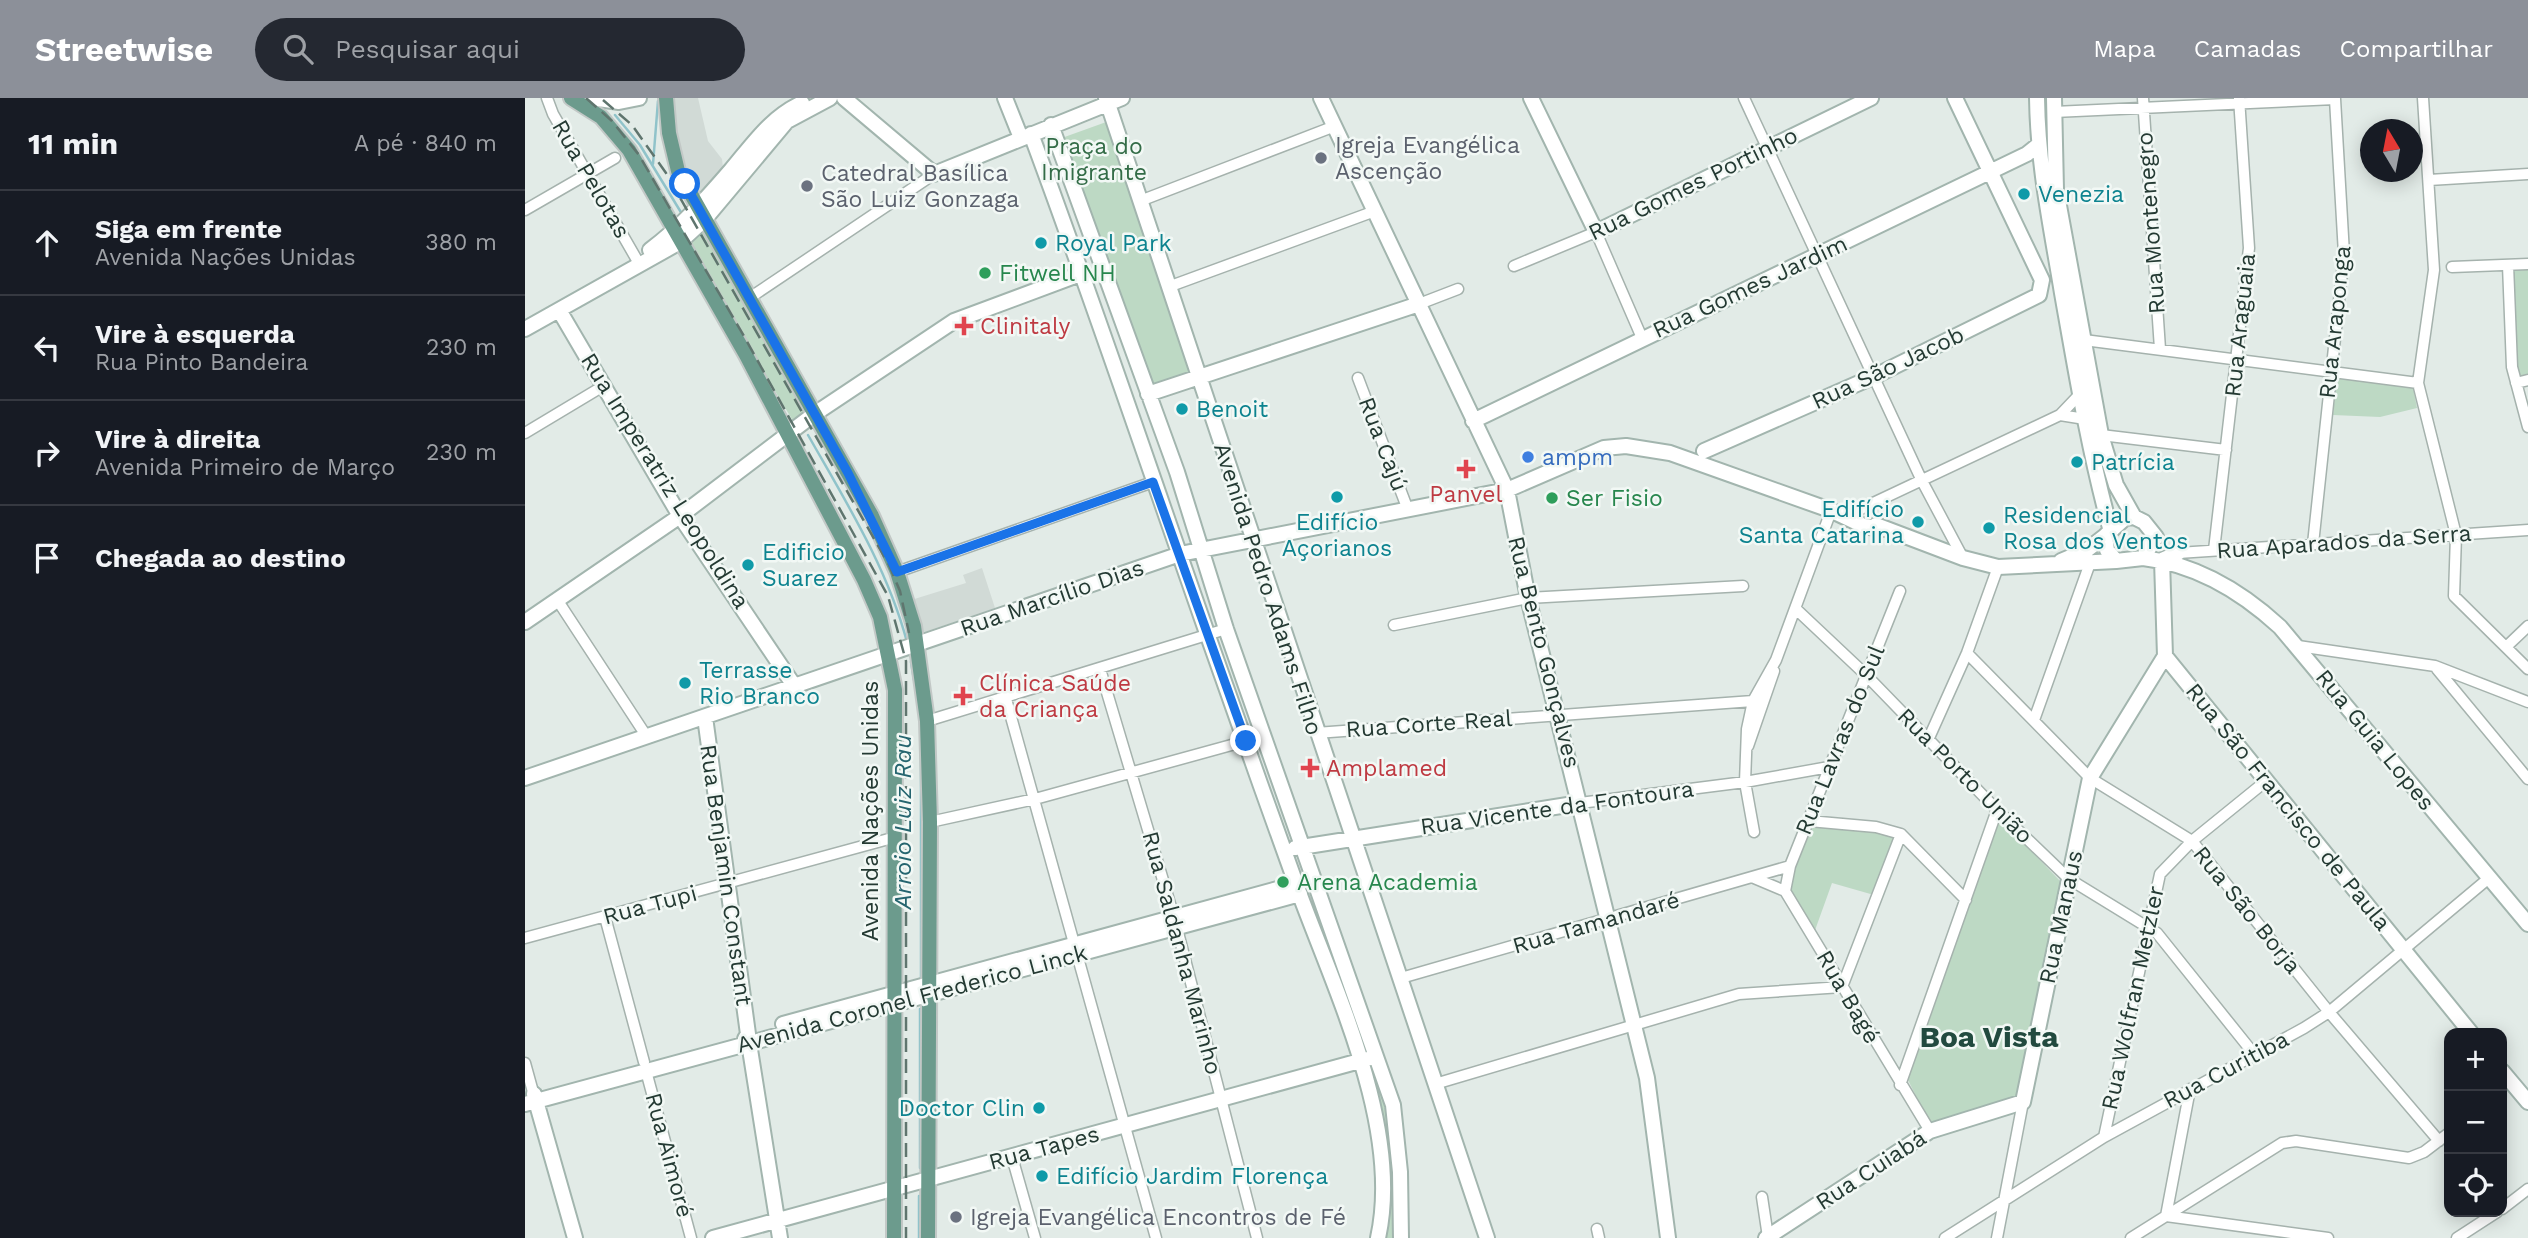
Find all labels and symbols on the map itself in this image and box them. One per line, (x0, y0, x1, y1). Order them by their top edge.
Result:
street label: Rua Pelotas (546, 115, 636, 243)
north arrow (2360, 119, 2423, 182)
street label: Rua Gomes Portinho (1584, 122, 1802, 246)
street label: Rua Montenegro (2131, 131, 2171, 315)
place label: Igreja Evangélica Ascenção (1335, 132, 1520, 185)
park label: Praça do Imigrante (1041, 133, 1147, 186)
marker: Igreja Evangélica Ascenção (1313, 150, 1329, 166)
place label: Catedral Basílica São Luiz Gonzaga (821, 160, 1019, 213)
route start (669, 168, 700, 199)
marker: Catedral Basílica São Luiz Gonzaga (799, 178, 815, 194)
place label: Venezia (2038, 181, 2124, 208)
marker: Venezia (2016, 186, 2032, 202)
place label: Royal Park (1055, 230, 1172, 257)
street label: Rua Gomes Jardim (1648, 230, 1852, 344)
marker: Royal Park (1033, 235, 1049, 251)
street label: Rua Araponga (2314, 244, 2356, 400)
street label: Rua Araguaia (2219, 252, 2261, 398)
place label: Fitwell NH (999, 260, 1116, 287)
marker: Fitwell NH (977, 265, 993, 281)
place label: Clinitaly (980, 313, 1070, 340)
marker: Clinitaly (954, 316, 974, 336)
street label: Rua São Jacob (1808, 321, 1968, 415)
street label: Rua Imperatriz Leopoldina (575, 348, 755, 614)
street label: Rua Cajú (1353, 393, 1413, 495)
place label: Benoit (1196, 396, 1268, 423)
marker: Benoit (1174, 401, 1190, 417)
street label: Avenida Pedro Adams Filho (1208, 440, 1328, 738)
place label: ampm (1542, 444, 1613, 471)
marker: ampm (1520, 449, 1536, 465)
place label: Patrícia (2091, 449, 2175, 476)
marker: Patrícia (2069, 454, 2085, 470)
marker: Panvel (1458, 461, 1474, 477)
place label: Panvel (1429, 481, 1503, 508)
place label: Ser Fisio (1566, 485, 1663, 512)
marker: Edifício Açorianos (1329, 489, 1345, 505)
marker: Ser Fisio (1544, 490, 1560, 506)
place label: Edifício Santa Catarina (1739, 496, 1904, 549)
place label: Residencial Rosa dos Ventos (2003, 502, 2188, 555)
place label: Edifício Açorianos (1282, 509, 1392, 562)
marker: Edifício Santa Catarina (1910, 514, 1926, 530)
marker: Residencial Rosa dos Ventos (1981, 520, 1997, 536)
street label: Rua Aparados da Serra (2215, 520, 2473, 564)
street label: Rua Bento Gonçalves (1502, 533, 1586, 771)
place label: Edificio Suarez (762, 539, 845, 592)
street label: Rua Marcílio Dias (957, 554, 1147, 642)
marker: Edificio Suarez (740, 557, 756, 573)
street label: Rua Lavras do Sul (1790, 641, 1890, 839)
place label: Terrasse Rio Branco (699, 657, 820, 710)
street label: Rua Guia Lopes (2310, 664, 2440, 816)
place label: Clínica Saúde da Criança (979, 670, 1131, 723)
marker: Terrasse Rio Branco (677, 675, 693, 691)
street label: Rua São Francisco de Paula (2180, 678, 2396, 936)
street label: Avenida Nações Unidas (857, 681, 884, 941)
marker: Clínica Saúde da Criança (953, 686, 973, 706)
street label: Rua Porto União (1892, 703, 2038, 849)
street label: Rua Corte Real (1345, 705, 1513, 743)
route end (1230, 725, 1261, 756)
water label: Arroio Luiz Rau (889, 734, 917, 911)
street label: Rua Benjamin Constant (694, 743, 758, 1008)
place label: Amplamed (1326, 755, 1447, 782)
marker: Amplamed (1300, 758, 1320, 778)
street label: Rua Vicente da Fontoura (1419, 775, 1695, 841)
street label: Rua Saldanha Marinho (1137, 828, 1227, 1078)
street label: Rua São Borja (2187, 841, 2307, 979)
street label: Rua Manaus (2034, 848, 2088, 986)
place label: Arena Academia (1297, 869, 1478, 896)
marker: Arena Academia (1275, 874, 1291, 890)
street label: Rua Tupi (600, 880, 700, 930)
street label: Rua Wolfran Metzler (2096, 884, 2170, 1112)
street label: Rua Tamandaré (1509, 886, 1683, 960)
street label: Avenida Coronel Frederico Linck (734, 939, 1090, 1059)
street label: Rua Bagé (1811, 946, 1885, 1048)
district label: Boa Vista (1919, 1019, 2059, 1054)
street label: Rua Curitiba (2159, 1026, 2293, 1114)
street label: Rua Aimoré (639, 1090, 699, 1220)
place label: Doctor Clin (898, 1095, 1025, 1122)
marker: Doctor Clin (1031, 1100, 1047, 1116)
street label: Rua Tapes (986, 1120, 1102, 1176)
street label: Rua Cuiabá (1811, 1124, 1931, 1216)
place label: Edifício Jardim Florença (1056, 1163, 1328, 1190)
marker: Edifício Jardim Florença (1034, 1168, 1050, 1184)
place label: Igreja Evangélica Encontros de Fé (970, 1204, 1346, 1231)
marker: Igreja Evangélica Encontros de Fé (948, 1209, 964, 1225)

